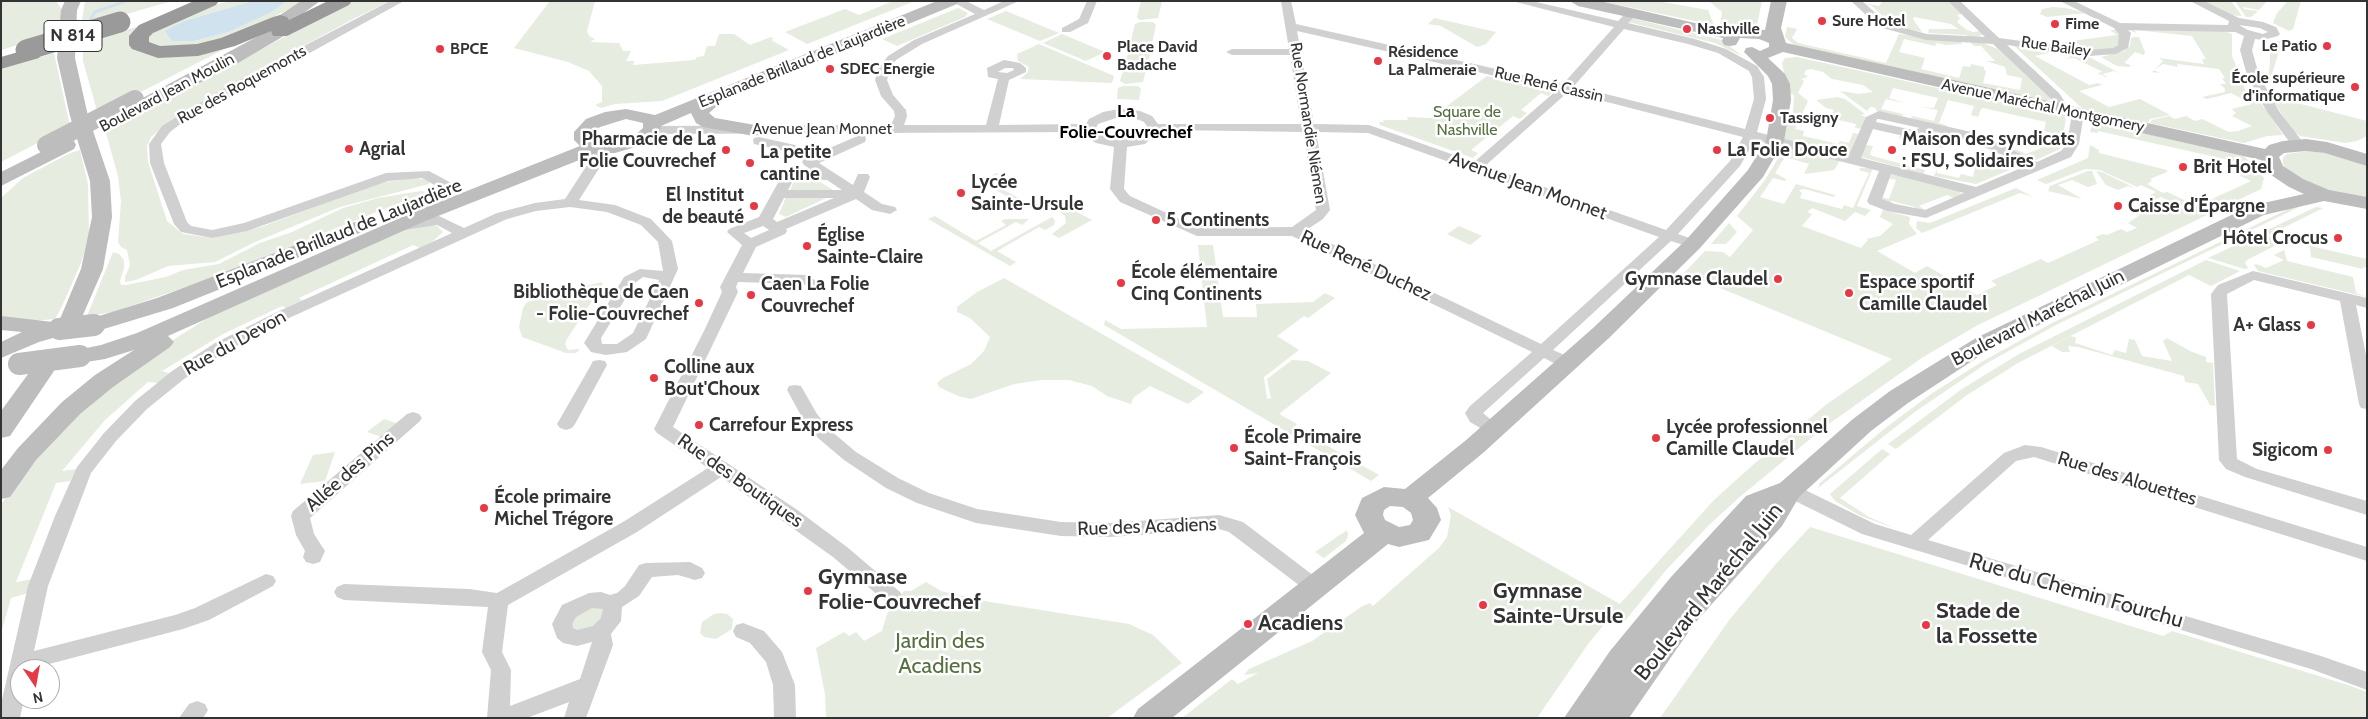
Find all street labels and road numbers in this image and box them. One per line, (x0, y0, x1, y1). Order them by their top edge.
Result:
street label: Esplanade Brillaud de Laujardière (696, 12, 908, 112)
road number: N 814 (44, 20, 102, 52)
street label: Rue Bailey (2020, 33, 2092, 61)
street label: Rue Normandie Niémen (1286, 41, 1330, 205)
street label: Rue des Roquemonts (174, 42, 310, 128)
street label: Boulevard Jean Moulin (96, 49, 238, 137)
street label: Rue René Cassin (1493, 63, 1605, 107)
street label: Avenue Maréchal Montgomery (1940, 75, 2146, 137)
street label: Avenue Jean Monnet (752, 119, 892, 139)
street label: Avenue Jean Monnet (1446, 147, 1610, 225)
street label: Esplanade Brillaud de Laujardière (213, 174, 465, 294)
street label: Rue René Duchez (1297, 226, 1435, 306)
street label: Boulevard Maréchal Juin (1948, 265, 2128, 371)
street label: Rue du Devon (180, 306, 290, 380)
street label: Allée des Pins (301, 427, 399, 517)
street label: Rue des Boutiques (673, 429, 807, 533)
street label: Rue des Alouettes (2055, 447, 2199, 511)
street label: Boulevard Maréchal Juin (1629, 498, 1789, 686)
street label: Rue des Acadiens (1077, 513, 1217, 541)
street label: Rue du Chemin Fourchu (1966, 548, 2186, 634)

